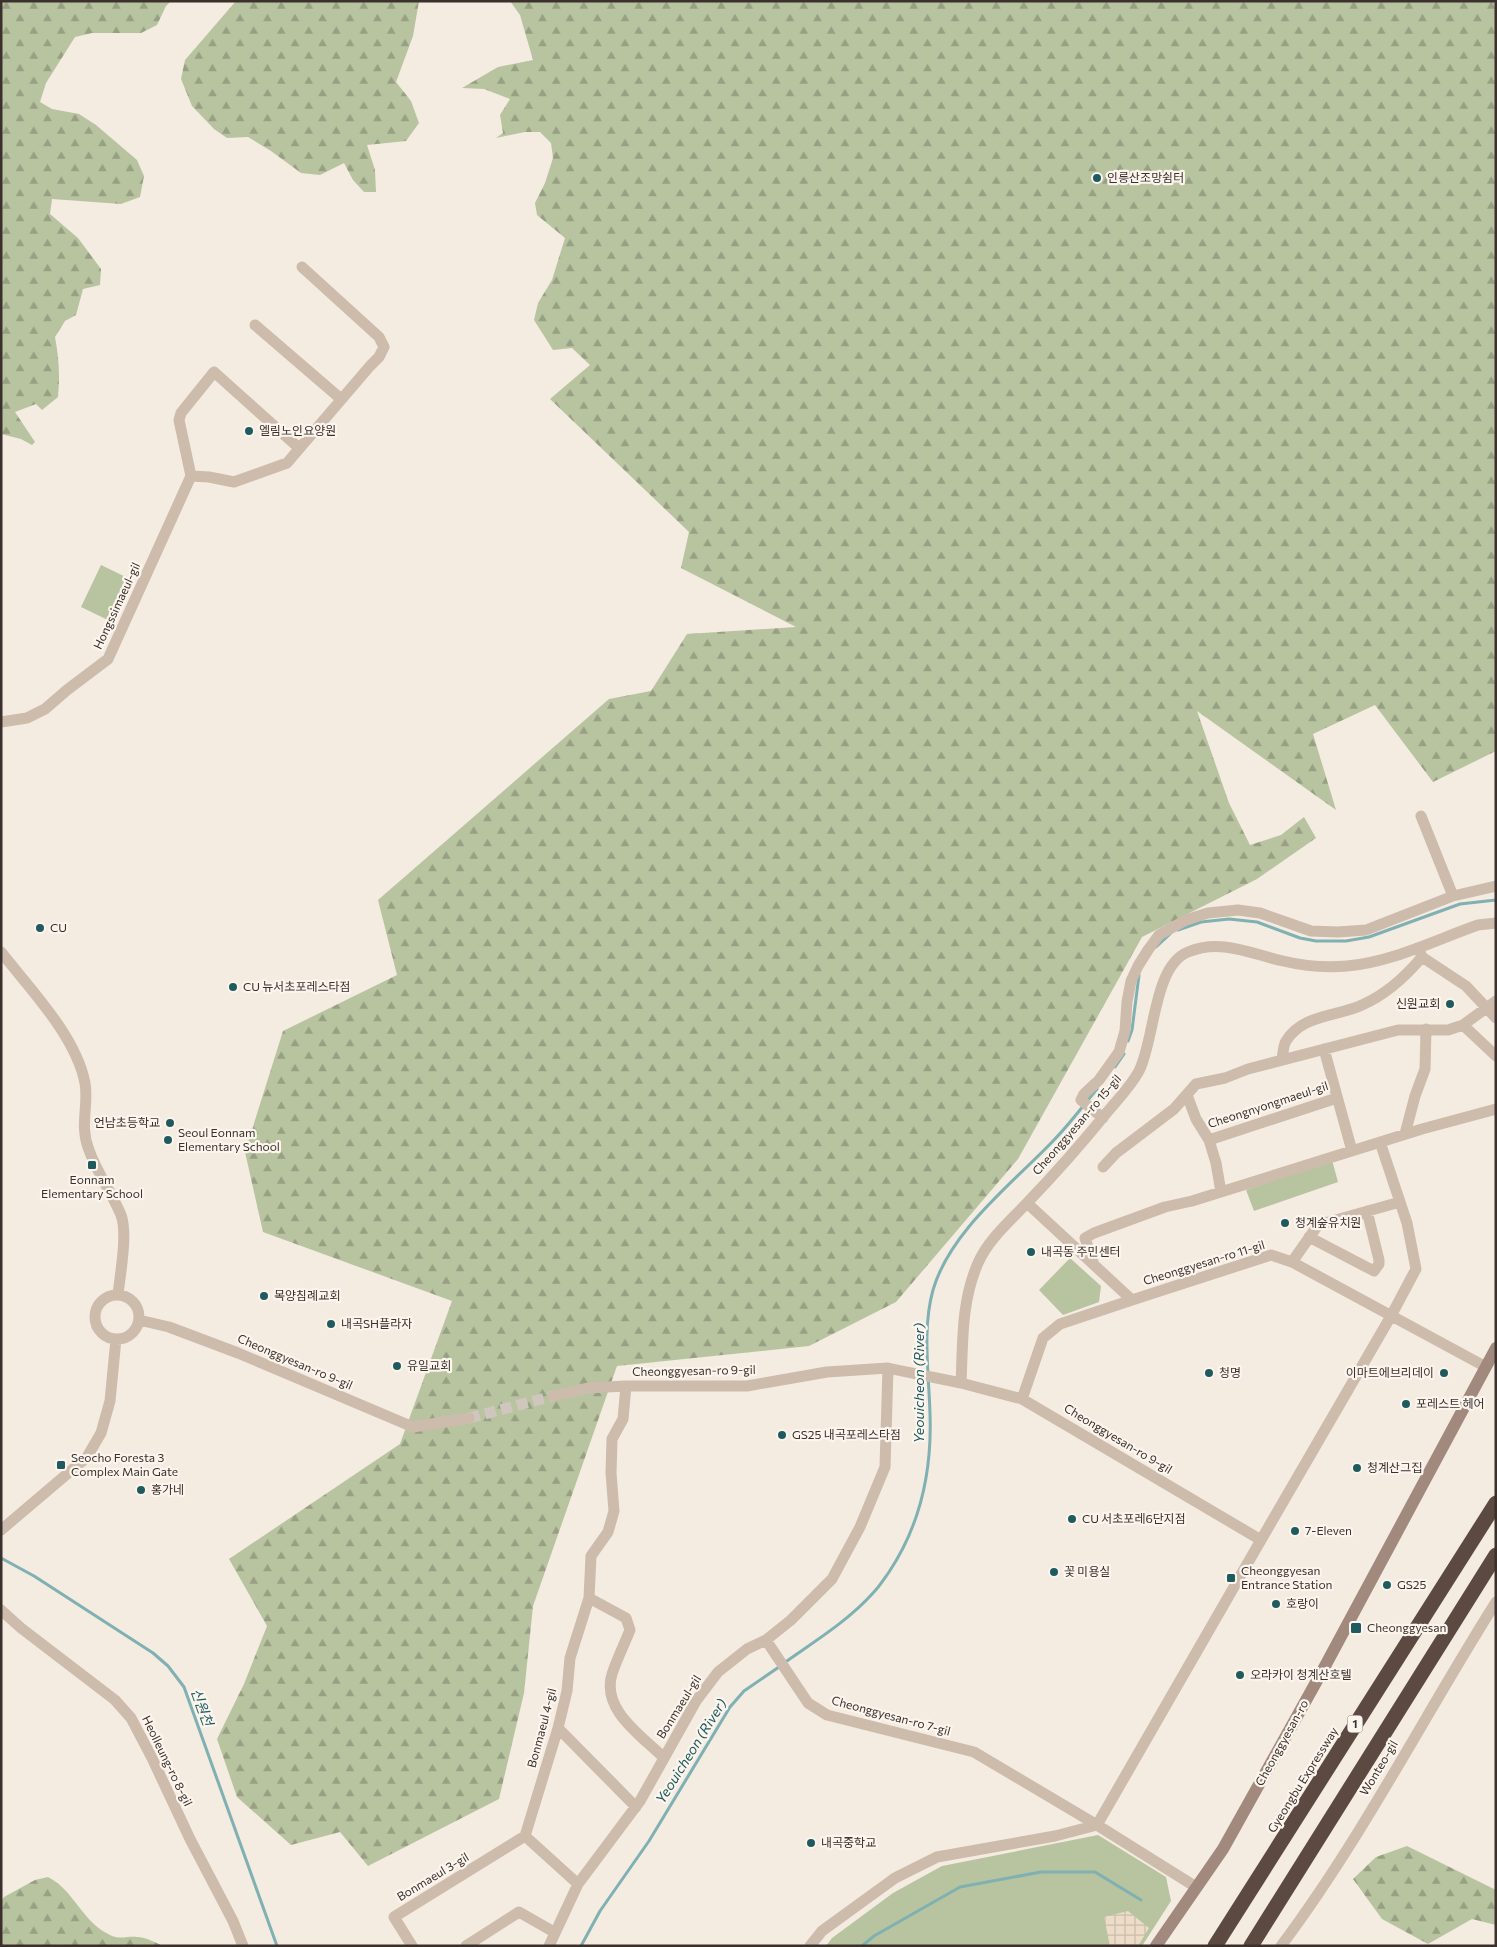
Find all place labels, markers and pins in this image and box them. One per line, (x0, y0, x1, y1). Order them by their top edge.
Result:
place label: 인릉산조망쉼터 (1107, 170, 1184, 184)
marker: 인릉산조망쉼터 (1091, 172, 1103, 184)
place label: 엘림노인요양원 (259, 423, 336, 437)
marker: 엘림노인요양원 (243, 425, 255, 437)
place label: CU (50, 920, 67, 934)
marker: CU (34, 922, 46, 934)
place label: CU 뉴서초포레스타점 (243, 979, 351, 993)
marker: CU 뉴서초포레스타점 (227, 981, 239, 993)
place label: 신원교회 (1396, 996, 1440, 1010)
marker: 신원교회 (1444, 998, 1456, 1010)
place label: 언남초등학교 (94, 1115, 160, 1129)
marker: 언남초등학교 (164, 1117, 176, 1129)
place label: Seoul Eonnam Elementary School (178, 1125, 280, 1153)
marker: Seoul Eonnam Elementary School (162, 1134, 174, 1146)
marker: Eonnam Elementary School (86, 1159, 98, 1171)
place label: Eonnam Elementary School (41, 1172, 143, 1200)
place label: 청계숲유치원 (1295, 1215, 1361, 1229)
marker: 청계숲유치원 (1279, 1217, 1291, 1229)
place label: 내곡동 주민센터 (1041, 1244, 1121, 1258)
marker: 내곡동 주민센터 (1025, 1246, 1037, 1258)
place label: 목양침례교회 (274, 1288, 340, 1302)
marker: 목양침례교회 (258, 1290, 270, 1302)
place label: 내곡SH플라자 (341, 1316, 412, 1330)
marker: 내곡SH플라자 (325, 1318, 337, 1330)
place label: 유일교회 (407, 1358, 451, 1372)
marker: 유일교회 (391, 1360, 403, 1372)
place label: 청명 (1219, 1365, 1241, 1379)
place label: 이마트에브리데이 (1346, 1365, 1434, 1379)
marker: 청명 (1203, 1367, 1215, 1379)
marker: 이마트에브리데이 (1438, 1367, 1450, 1379)
place label: 포레스트 헤어 (1416, 1396, 1485, 1410)
marker: 포레스트 헤어 (1400, 1398, 1412, 1410)
place label: GS25 내곡포레스타점 (792, 1427, 901, 1441)
marker: GS25 내곡포레스타점 (776, 1429, 788, 1441)
place label: Seocho Foresta 3 Complex Main Gate (71, 1450, 178, 1478)
marker: Seocho Foresta 3 Complex Main Gate (55, 1459, 67, 1471)
place label: 청계산그집 (1367, 1460, 1422, 1474)
marker: 청계산그집 (1351, 1462, 1363, 1474)
place label: 홍가네 (151, 1482, 184, 1496)
marker: 홍가네 (135, 1484, 147, 1496)
place label: CU 서초포레6단지점 (1082, 1511, 1186, 1525)
marker: CU 서초포레6단지점 (1066, 1513, 1078, 1525)
place label: 7-Eleven (1305, 1523, 1352, 1537)
marker: 7-Eleven (1289, 1525, 1301, 1537)
place label: Cheonggyesan Entrance Station (1241, 1563, 1332, 1591)
place label: 꽃 미용실 (1064, 1564, 1110, 1578)
marker: 꽃 미용실 (1048, 1566, 1060, 1578)
marker: Cheonggyesan Entrance Station (1225, 1572, 1237, 1584)
place label: GS25 (1397, 1577, 1426, 1591)
marker: GS25 (1381, 1579, 1393, 1591)
place label: 호랑이 (1286, 1596, 1319, 1610)
marker: 호랑이 (1270, 1598, 1282, 1610)
place label: Cheonggyesan (1367, 1620, 1446, 1634)
marker: Cheonggyesan (1349, 1621, 1363, 1635)
place label: 오라카이 청계산호텔 (1250, 1667, 1352, 1681)
marker: 오라카이 청계산호텔 (1234, 1669, 1246, 1681)
place label: 내곡중학교 (821, 1835, 876, 1849)
marker: 내곡중학교 (805, 1837, 817, 1849)

